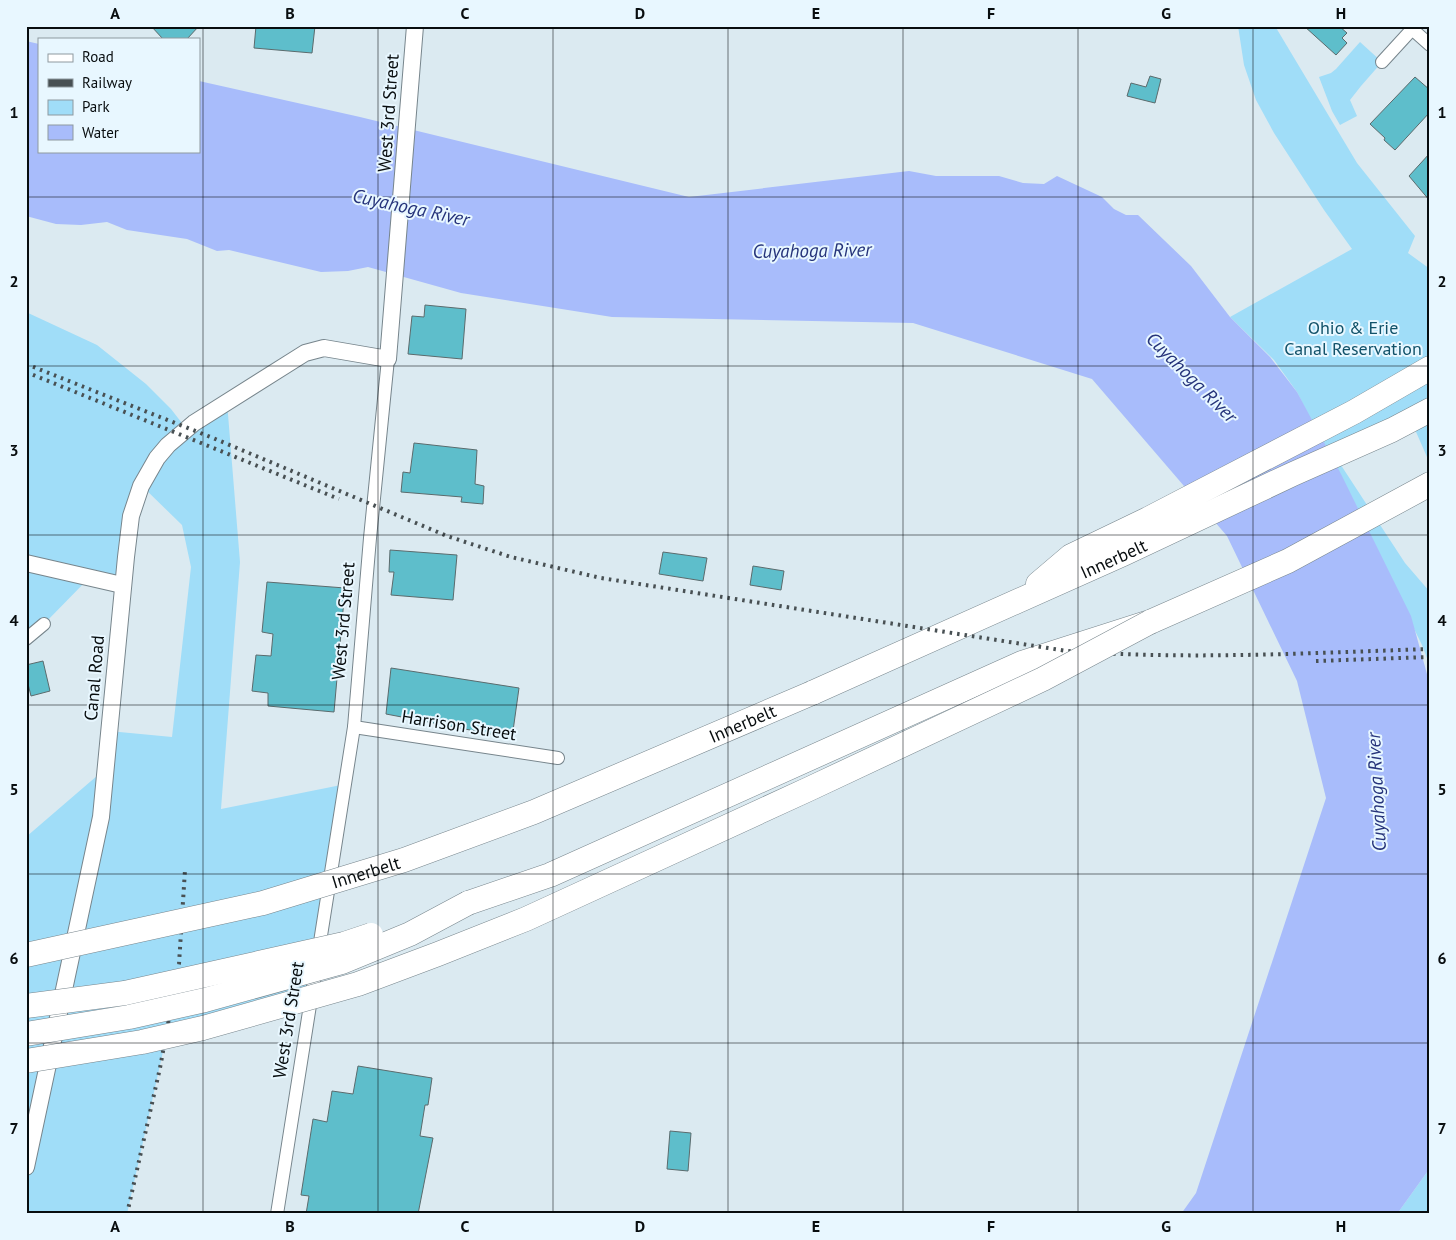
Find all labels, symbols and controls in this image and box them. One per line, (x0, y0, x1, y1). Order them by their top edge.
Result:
text: A (110, 3, 120, 23)
text: B (285, 3, 295, 23)
text: C (461, 3, 470, 23)
text: D (635, 3, 645, 23)
text: E (812, 3, 820, 23)
text: F (987, 3, 995, 23)
text: G (1161, 3, 1171, 23)
text: H (1336, 3, 1346, 23)
legend (38, 38, 200, 152)
text: Road (82, 47, 114, 66)
street label: West 3rd Street (372, 53, 404, 173)
text: Railway (82, 73, 132, 92)
text: Park (82, 97, 110, 116)
text: 1 (9, 102, 19, 122)
text: 1 (1437, 102, 1447, 122)
text: Water (82, 123, 119, 142)
water label: Cuyahoga River (350, 183, 473, 231)
water label: Cuyahoga River (752, 237, 873, 263)
text: 2 (9, 271, 19, 291)
text: 2 (1437, 271, 1447, 291)
park label: Ohio & Erie Canal Reservation (1284, 316, 1422, 360)
water label: Cuyahoga River (1142, 327, 1244, 429)
text: 3 (9, 440, 19, 460)
text: 3 (1437, 440, 1447, 460)
street label: Innerbelt (1076, 533, 1150, 583)
street label: West 3rd Street (326, 561, 360, 681)
text: 4 (9, 610, 19, 630)
text: 4 (1437, 610, 1447, 630)
street label: Canal Road (79, 634, 109, 722)
street label: Innerbelt (705, 698, 779, 747)
street label: Harrison Street (400, 705, 518, 745)
water label: Cuyahoga River (1361, 730, 1391, 852)
text: 5 (9, 779, 19, 799)
text: 5 (1437, 779, 1447, 799)
street label: Innerbelt (329, 850, 403, 893)
text: 6 (9, 948, 19, 968)
text: 6 (1437, 948, 1447, 968)
street label: West 3rd Street (267, 960, 309, 1080)
text: 7 (9, 1118, 19, 1138)
text: 7 (1437, 1118, 1447, 1138)
text: A (110, 1216, 120, 1236)
text: B (285, 1216, 295, 1236)
text: C (461, 1216, 470, 1236)
text: D (635, 1216, 645, 1236)
text: E (812, 1216, 820, 1236)
text: F (987, 1216, 995, 1236)
text: G (1161, 1216, 1171, 1236)
text: H (1336, 1216, 1346, 1236)

